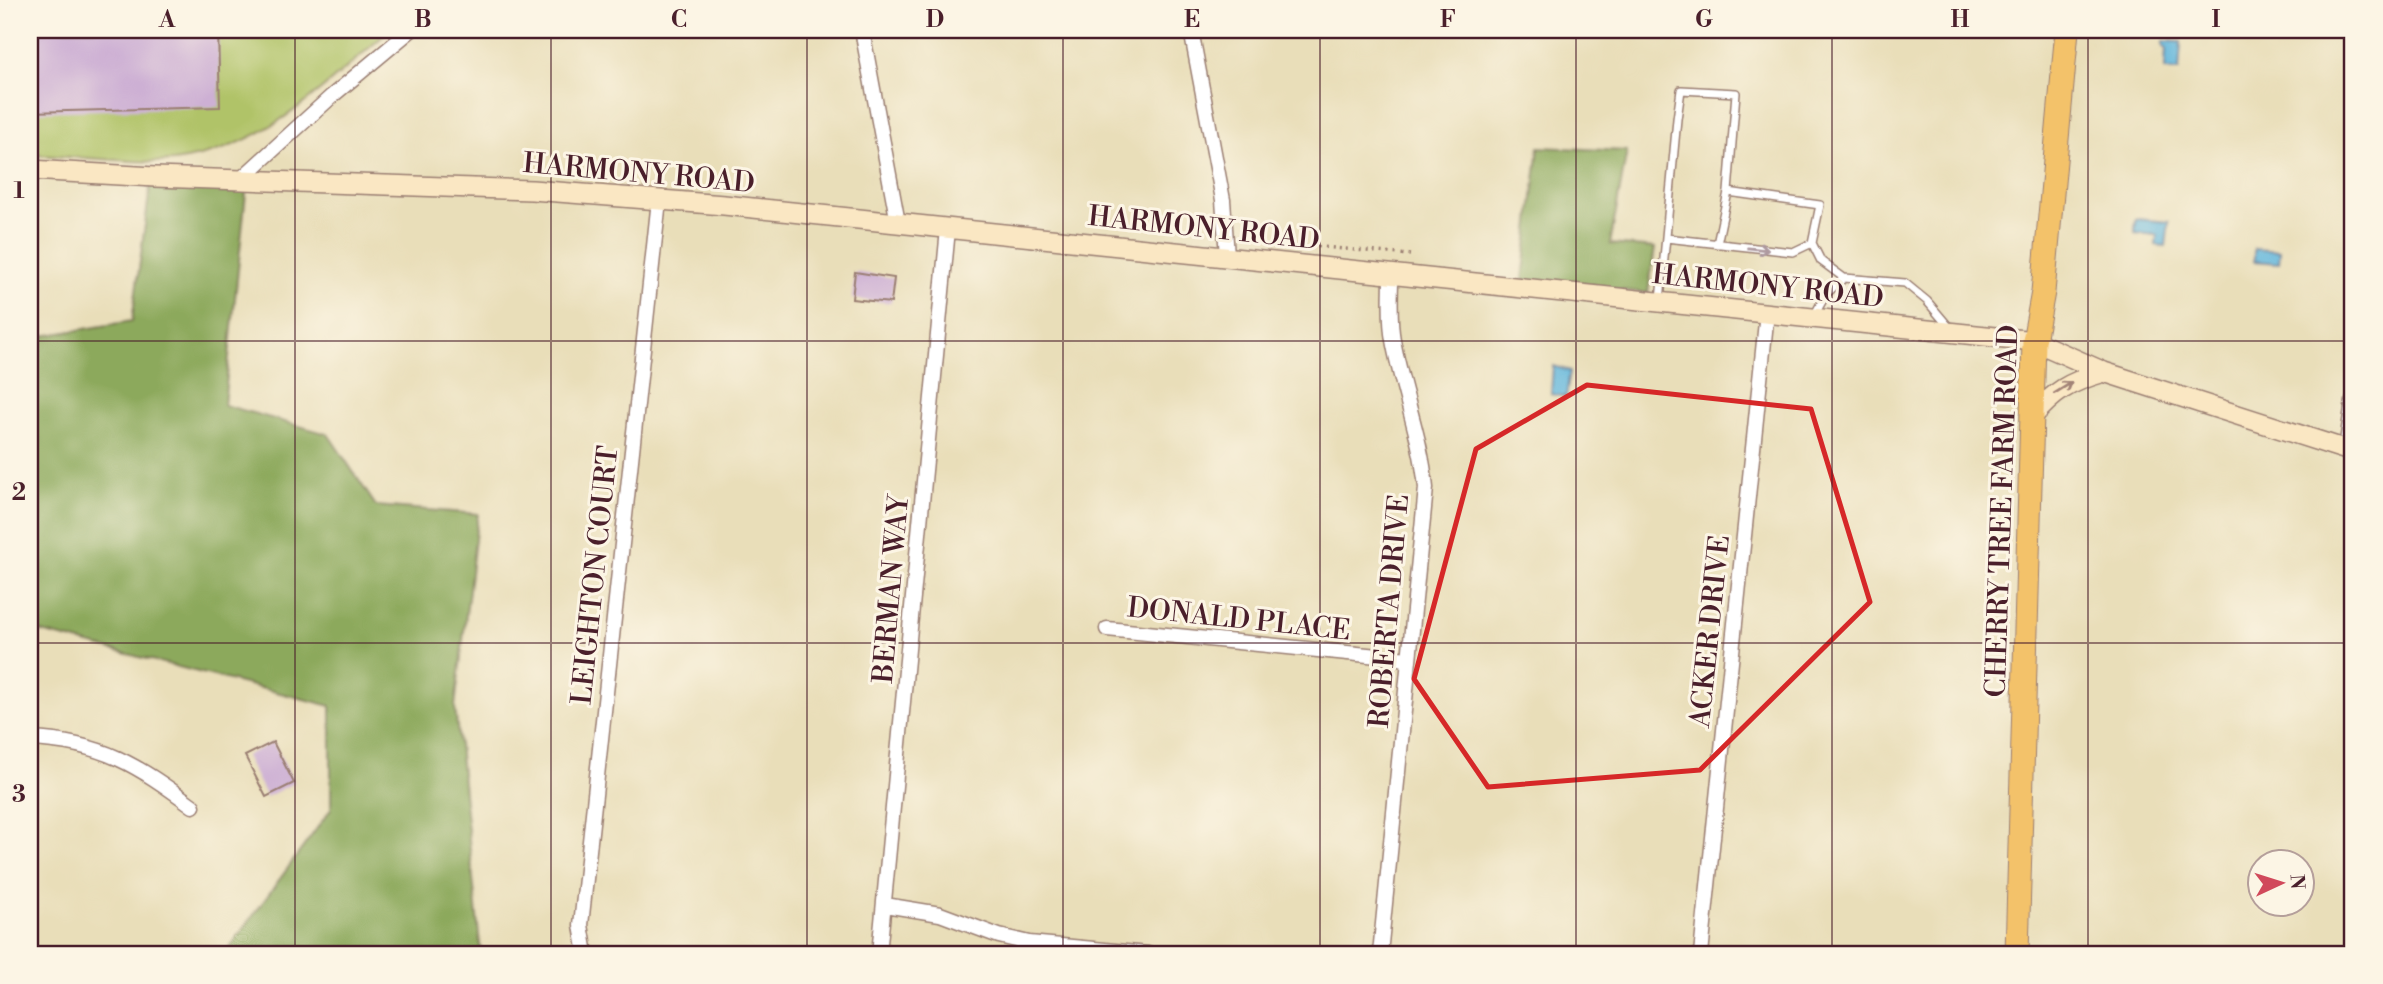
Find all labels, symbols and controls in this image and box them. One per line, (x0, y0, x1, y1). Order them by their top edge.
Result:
text: A (158, 6, 176, 34)
text: B (414, 6, 432, 34)
text: C (671, 6, 687, 34)
text: D (926, 6, 944, 34)
text: E (1184, 6, 1200, 34)
text: F (1440, 6, 1456, 34)
text: G (1695, 6, 1713, 34)
text: H (1951, 6, 1970, 34)
text: I (2212, 6, 2221, 34)
street label: HARMONY ROAD (521, 146, 756, 201)
text: 1 (13, 177, 25, 205)
street label: HARMONY ROAD (1086, 199, 1321, 258)
one-way arrow (1746, 242, 1769, 255)
street label: HARMONY ROAD (1650, 257, 1885, 316)
street label: CHERRY TREE FARM ROAD (1979, 324, 2026, 698)
one-way arrow (2053, 381, 2072, 396)
street label: LEIGHTON COURT (564, 444, 626, 706)
text: 2 (12, 479, 26, 507)
street label: BERMAN WAY (866, 492, 917, 686)
street label: ROBERTA DRIVE (1362, 493, 1417, 729)
street label: ACKER DRIVE (1683, 533, 1738, 730)
street label: DONALD PLACE (1126, 590, 1352, 649)
text: 3 (12, 781, 26, 809)
north arrow (2246, 848, 2316, 918)
text: N (2284, 874, 2309, 890)

